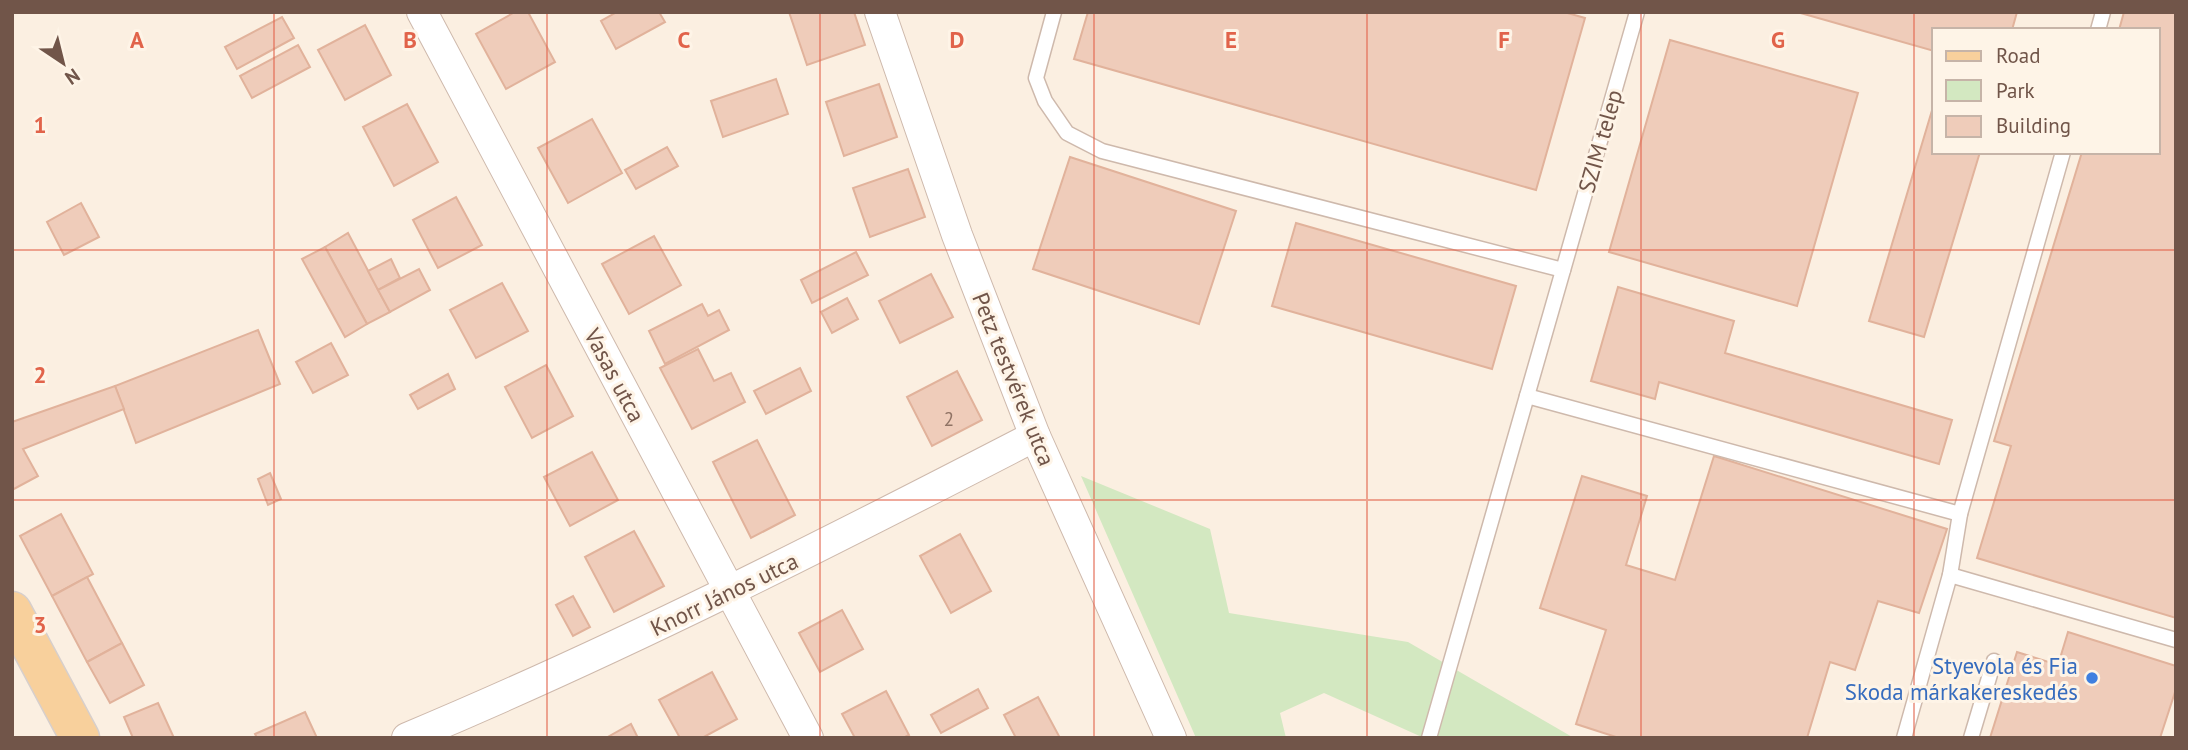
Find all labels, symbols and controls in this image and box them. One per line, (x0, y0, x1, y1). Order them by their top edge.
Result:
text: A (130, 25, 144, 54)
text: B (403, 25, 417, 54)
text: C (678, 25, 691, 54)
text: D (950, 25, 964, 54)
text: E (1225, 25, 1237, 54)
text: F (1498, 25, 1510, 54)
text: G (1771, 25, 1785, 54)
north arrow (28, 28, 98, 98)
legend (1932, 28, 2160, 154)
text: Road (1996, 42, 2040, 69)
text: N (61, 64, 85, 90)
text: Park (1996, 77, 2035, 104)
street label: SZIM telep (1571, 86, 1629, 196)
text: 1 (33, 110, 47, 139)
text: Building (1996, 112, 2071, 139)
street label: Petz testvérek utca (966, 288, 1062, 470)
street label: Vasas utca (578, 322, 652, 427)
text: 2 (33, 360, 47, 389)
house number: 2 (944, 407, 954, 431)
street label: Knorr János utca (645, 546, 803, 642)
text: 3 (33, 610, 47, 639)
place label: Styevola és Fia Skoda márkakereskedés (1845, 651, 2078, 706)
marker: Styevola és Fia Skoda márkakereskedés (2084, 670, 2100, 686)

